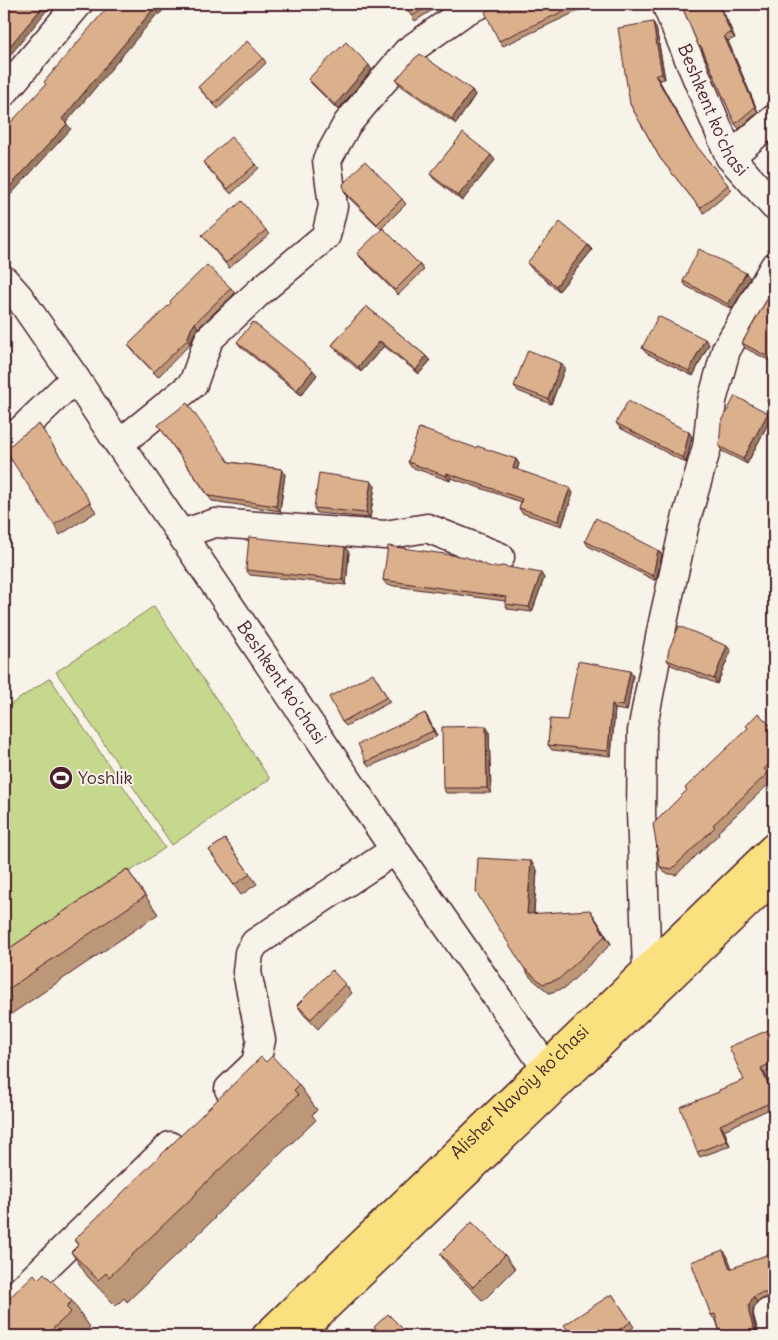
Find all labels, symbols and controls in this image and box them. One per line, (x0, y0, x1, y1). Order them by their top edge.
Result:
street label: Beshkent ko'chasi (673, 40, 754, 181)
street label: Beshkent ko'chasi (232, 616, 332, 748)
sports icon: Yoshlik (48, 765, 74, 791)
place label: Yoshlik (78, 766, 133, 789)
street label: Alisher Navoiy ko'chasi (445, 1020, 593, 1164)

